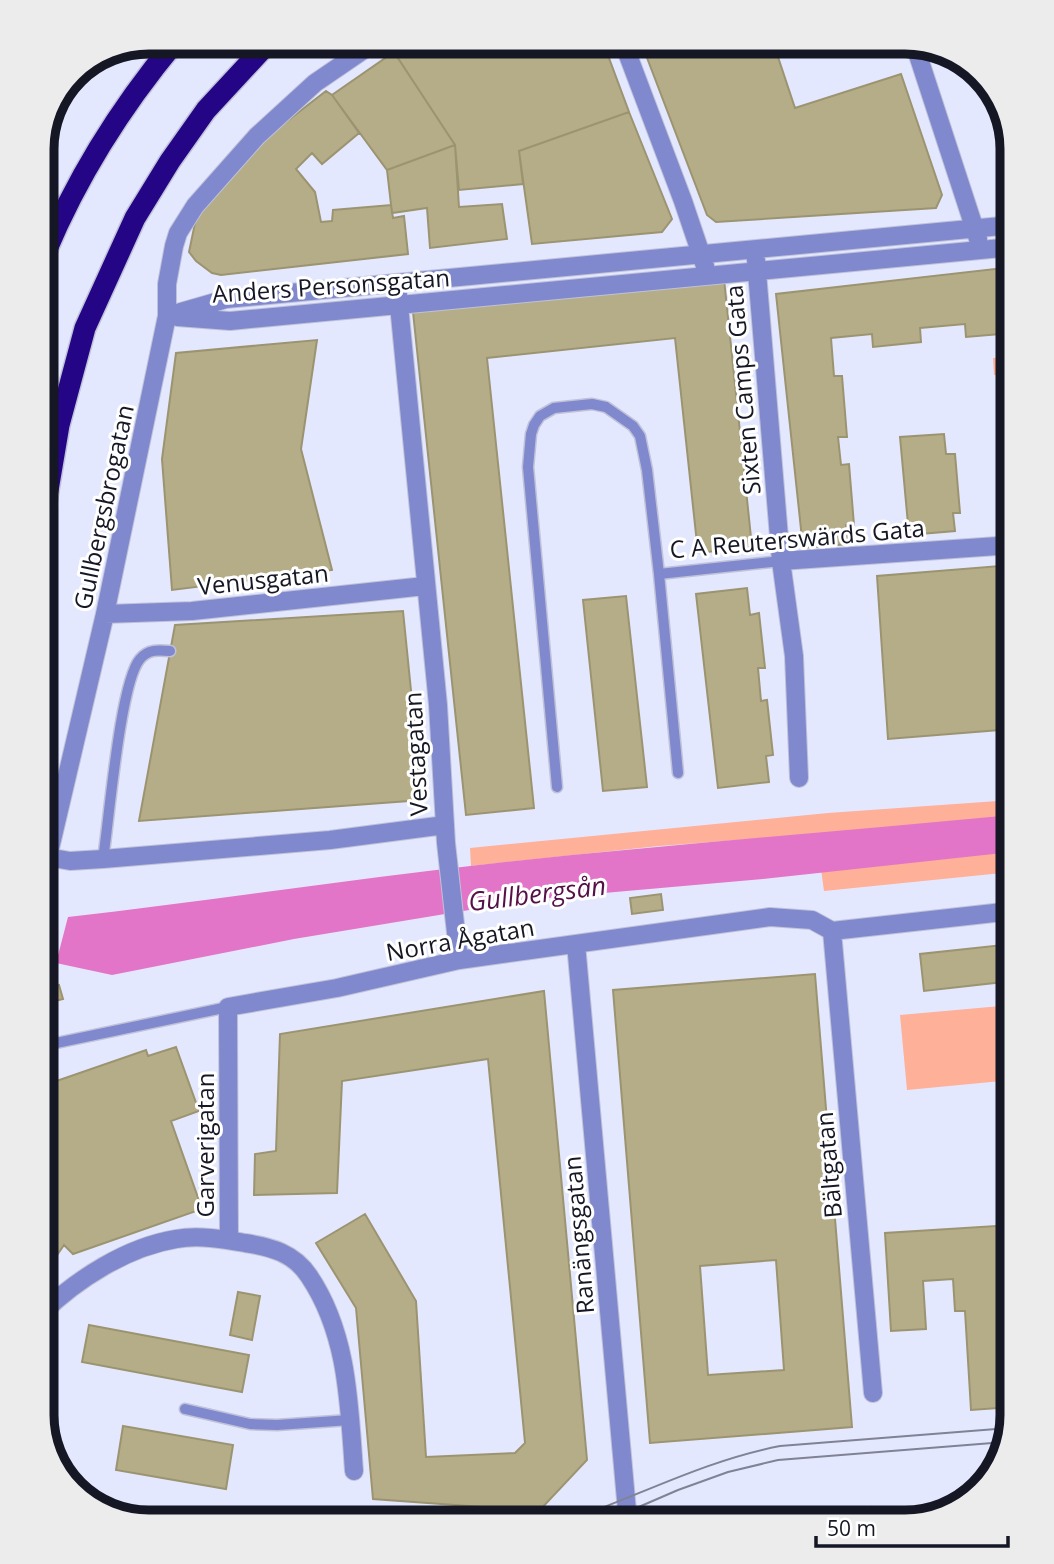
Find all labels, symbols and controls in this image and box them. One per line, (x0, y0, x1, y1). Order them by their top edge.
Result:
street label: Anders Personsgatan (211, 260, 451, 310)
street label: Sixten Camps Gata (716, 284, 768, 496)
street label: Gullbergsbrogatan (65, 402, 141, 612)
street label: C A Reuterswärds Gata (668, 510, 926, 566)
street label: Venusgatan (196, 556, 330, 602)
street label: Vestagatan (395, 691, 435, 817)
water label: Gullbergsån (466, 867, 608, 919)
street label: Norra Ågatan (383, 910, 537, 968)
street label: Garverigatan (188, 1073, 221, 1217)
street label: Bältgatan (807, 1111, 849, 1219)
street label: Ranängsgatan (555, 1155, 601, 1315)
scale bar (816, 1504, 1009, 1548)
text: 50 m (827, 1514, 876, 1542)

